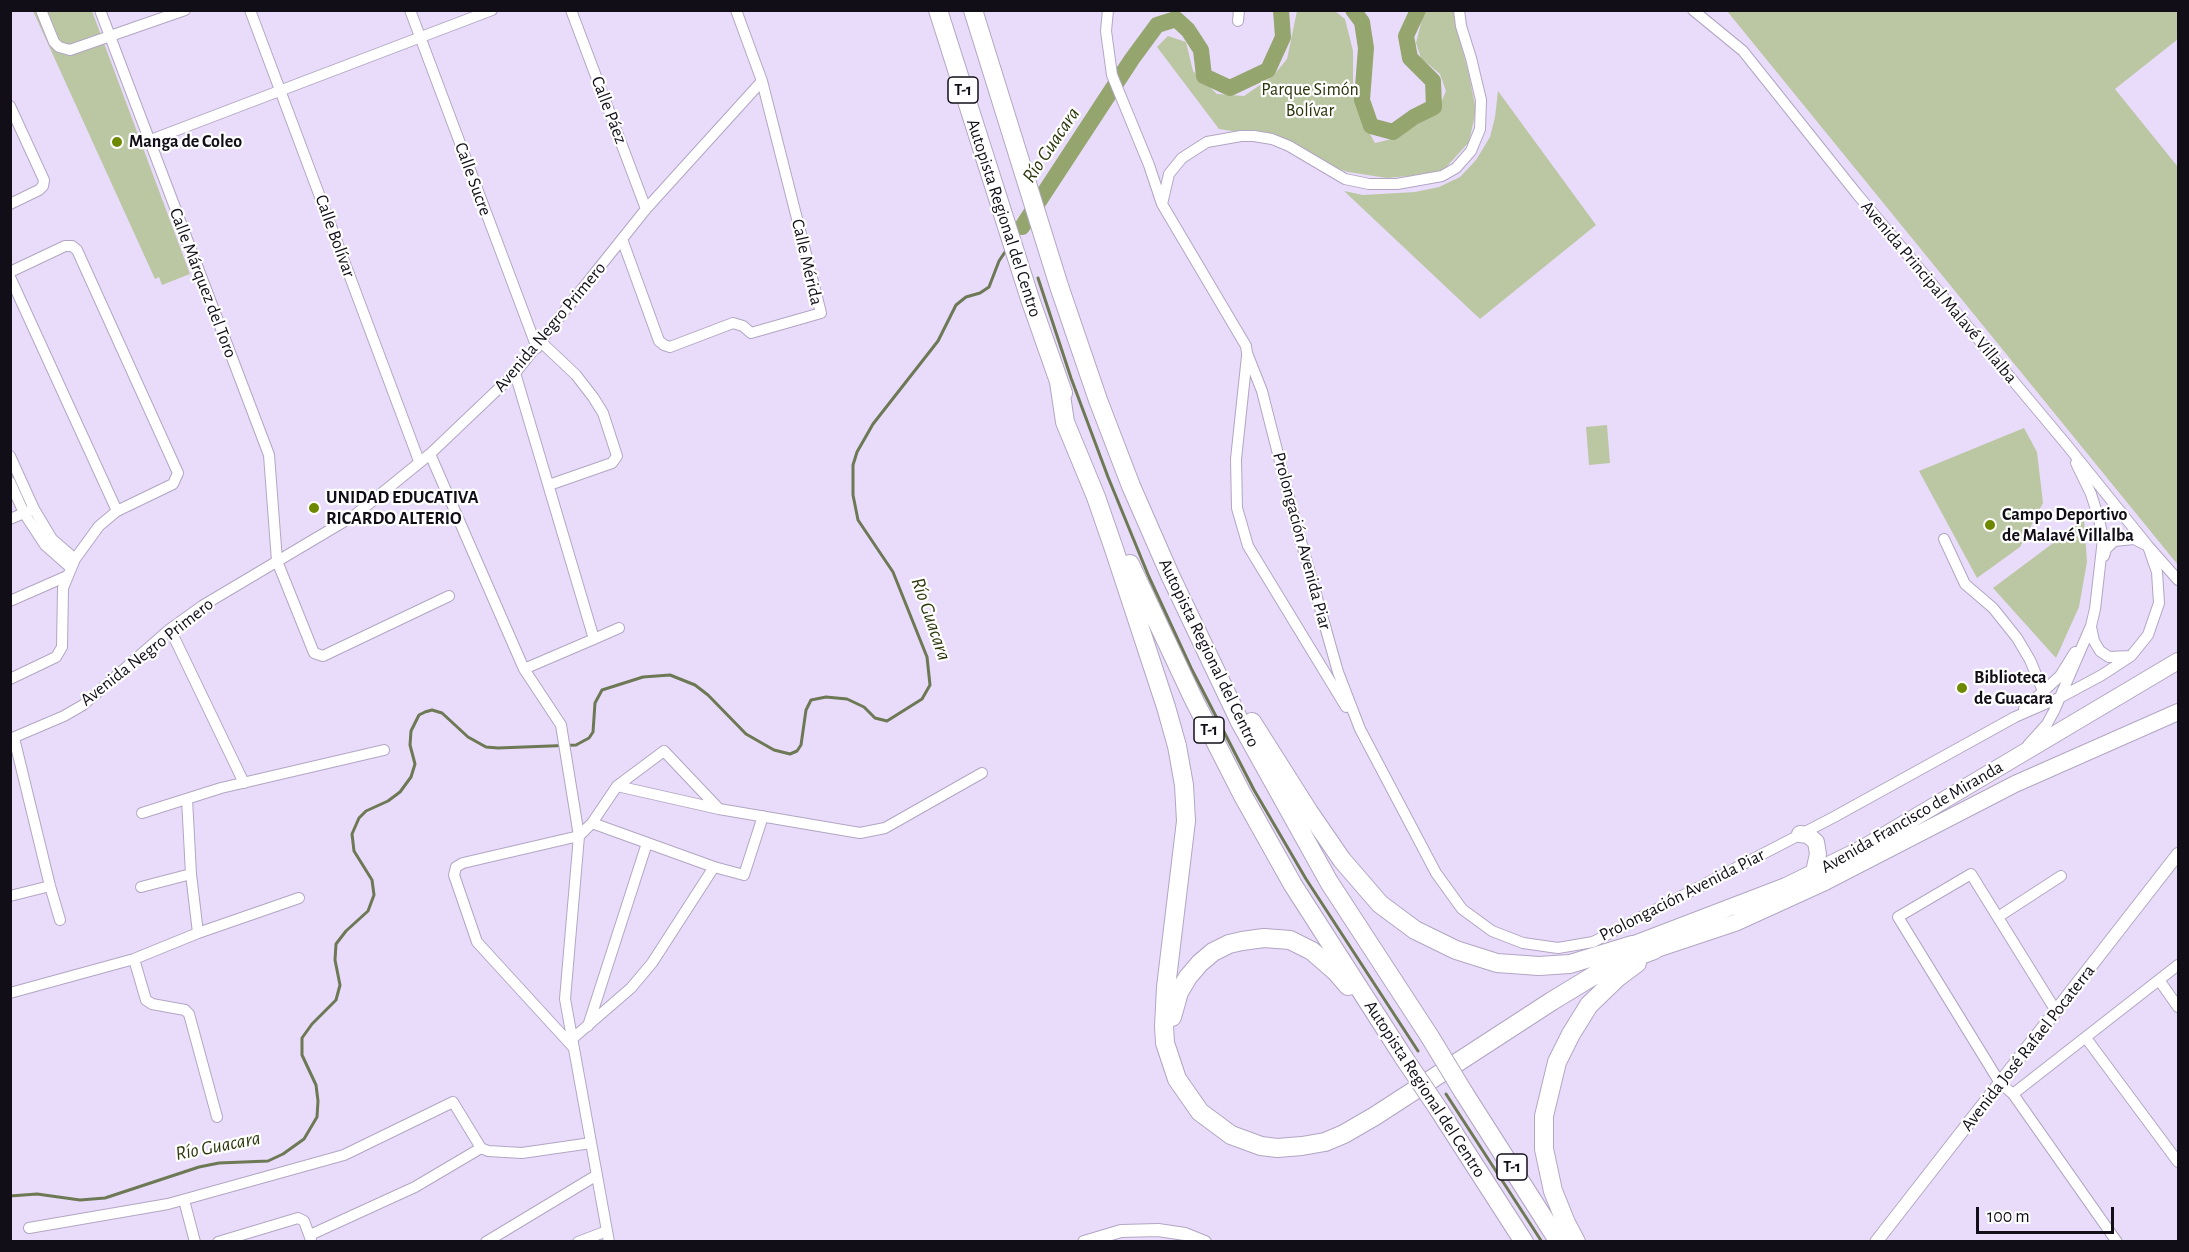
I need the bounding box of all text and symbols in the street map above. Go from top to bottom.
street label: Calle Páez [586,73,632,147]
road number: T-1 [948,77,978,103]
park label: Parque Simón Bolívar [1261,79,1359,122]
water label: Río Guacara [1017,103,1085,187]
street label: Autopista Regional del Centro [962,116,1046,320]
place label: Manga de Coleo [129,131,242,153]
marker: Manga de Coleo [110,135,124,149]
street label: Calle Sucre [450,139,496,219]
street label: Calle Bolívar [310,192,360,280]
street label: Avenida Principal Malavé Villalba [1856,196,2022,388]
street label: Calle Márquez del Toro [164,205,242,361]
street label: Calle Mérida [787,217,827,307]
street label: Avenida Negro Primero [489,258,611,396]
street label: Prolongación Avenida Piar [1268,450,1336,632]
place label: UNIDAD EDUCATIVA RICARDO ALTERIO [326,487,479,530]
marker: UNIDAD EDUCATIVA RICARDO ALTERIO [307,501,321,515]
place label: Campo Deportivo de Malavé Villalba [2002,504,2134,546]
marker: Campo Deportivo de Malavé Villalba [1983,518,1997,532]
street label: Autopista Regional del Centro [1154,555,1264,751]
water label: Río Guacara [906,574,956,664]
street label: Avenida Negro Primero [76,593,218,711]
place label: Biblioteca de Guacara [1974,667,2053,710]
marker: Biblioteca de Guacara [1955,681,1969,695]
road number: T-1 [1194,717,1224,743]
street label: Avenida Francisco de Miranda [1817,756,2007,878]
street label: Prolongación Avenida Piar [1596,844,1768,946]
street label: Avenida José Rafael Pocaterra [1956,961,2100,1135]
street label: Autopista Regional del Centro [1360,996,1490,1182]
water label: Río Guacara [173,1126,263,1166]
road number: T-1 [1497,1154,1527,1180]
scale bar [1979,1195,2117,1233]
text: 100 m [1987,1208,2030,1226]

